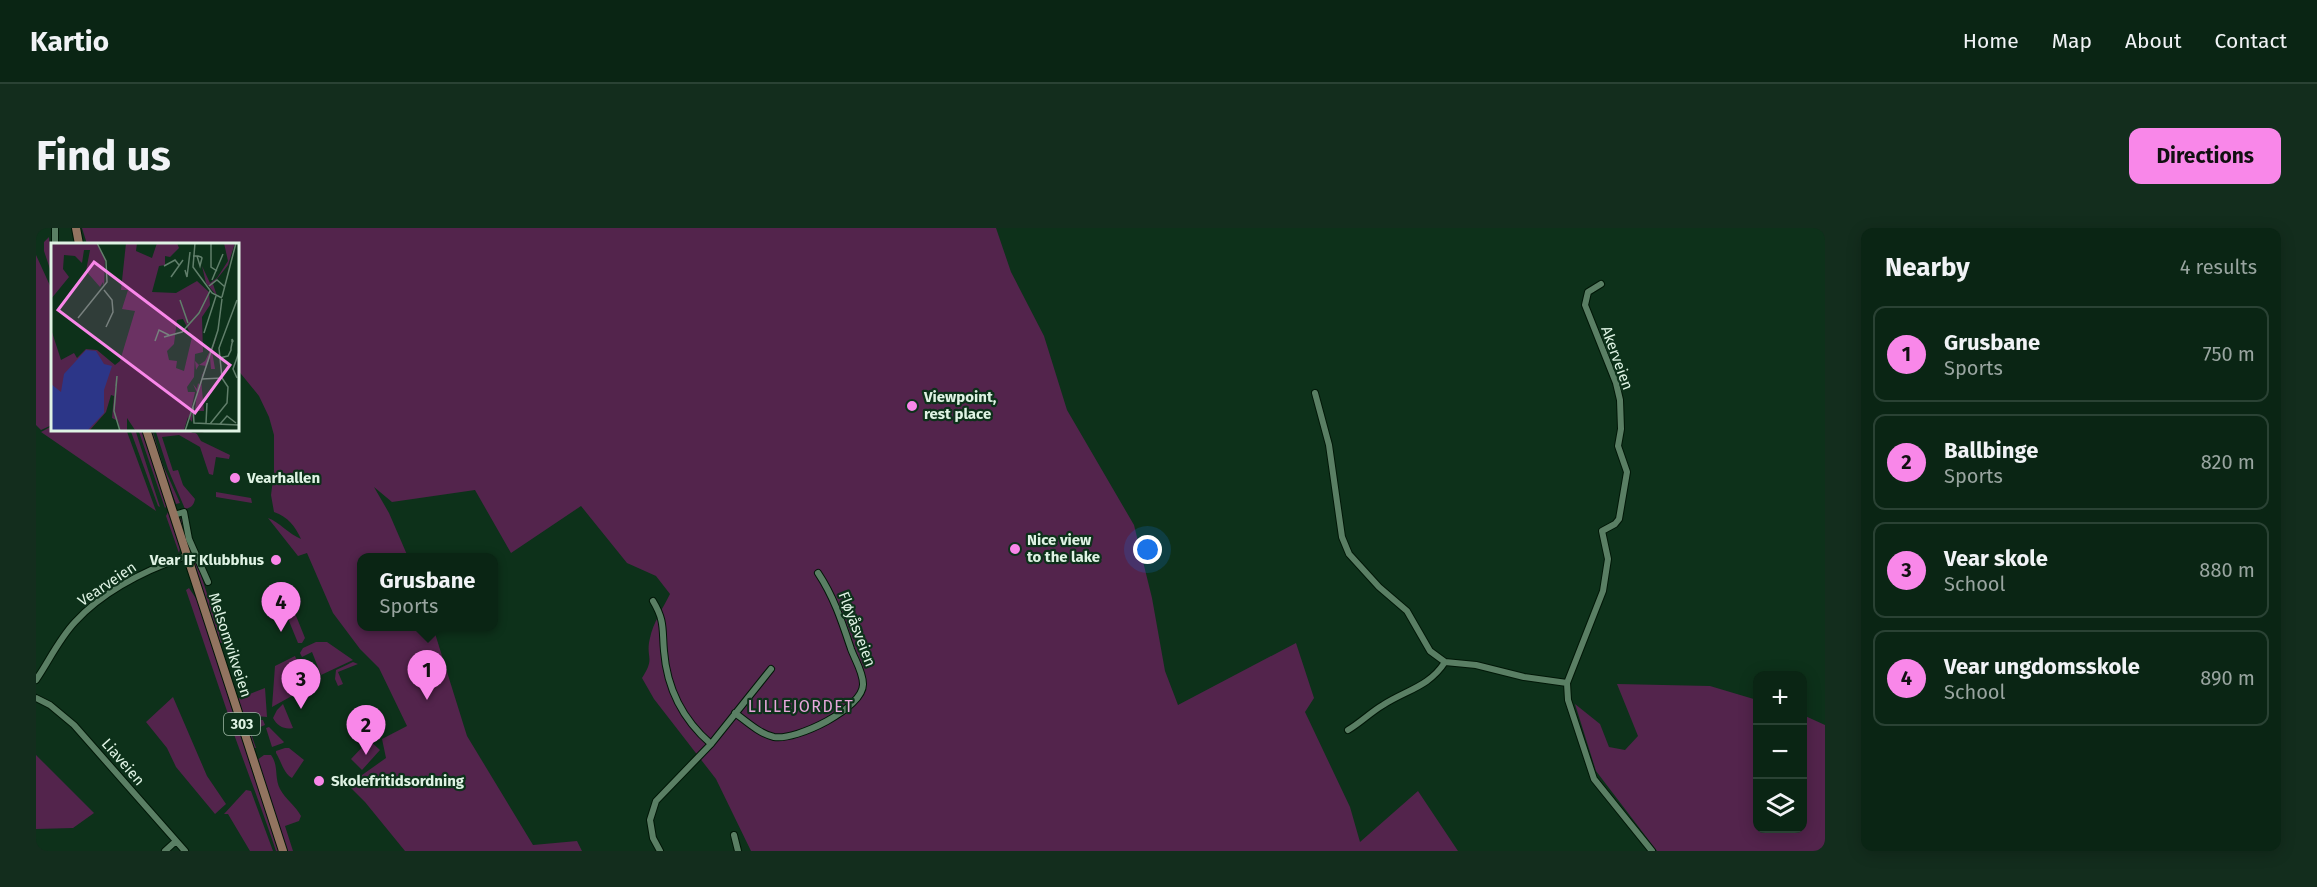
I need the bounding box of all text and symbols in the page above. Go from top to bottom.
text: Kartio [30,25,109,58]
text: Home [1963,28,2019,54]
text: Map [2052,28,2092,54]
text: About [2125,28,2182,54]
text: Contact [2215,28,2287,54]
button: Directions [2129,128,2281,184]
text: Find us [36,131,171,181]
inset map [51,243,238,430]
text: Nearby [1885,252,1970,283]
text: 4 results [2180,255,2257,279]
street label: Akerveien [1597,324,1637,392]
text: Grusbane [1944,329,2040,356]
text: 1 [1902,342,1911,366]
text: 750 m [2203,342,2255,366]
text: Sports [1944,356,2003,380]
place label: Viewpoint, rest place [923,388,997,423]
marker: Viewpoint, rest place [905,399,919,413]
text: Ballbinge [1944,437,2038,464]
text: 2 [1901,450,1912,474]
text: 820 m [2201,450,2255,474]
text: Sports [1944,464,2003,488]
place label: Vearhallen [246,469,320,487]
marker: Vearhallen [228,471,242,485]
place label: Nice view to the lake [1027,531,1100,566]
your location [1133,535,1162,564]
marker: Nice view to the lake [1008,542,1022,556]
text: Vear skole [1944,545,2048,572]
place label: Vear IF Klubbhus [149,551,264,569]
marker: Vear IF Klubbhus [269,553,283,567]
popup [357,553,498,631]
street label: Vearveien [74,558,140,610]
text: 3 [1901,558,1912,582]
text: 880 m [2199,558,2255,582]
text: Grusbane [379,567,476,594]
text: School [1944,572,2005,596]
pin: 4 [262,582,300,632]
street label: Fløyåsveien [834,589,880,669]
street label: Melsomvikveien [205,591,255,699]
text: Sports [379,594,438,618]
pin: 1 [408,650,446,700]
text: Vear ungdomsskole [1944,653,2140,680]
pin: 3 [282,660,320,709]
text: 4 [1901,666,1912,690]
text: 890 m [2200,666,2255,690]
map controls [1753,671,1807,833]
button: + [1753,671,1807,725]
text: School [1944,680,2005,704]
district label: LILLEJORDET [748,697,854,716]
pin: 2 [346,706,386,755]
road number: 303 [224,713,260,735]
button: − [1753,725,1807,779]
street label: Liaveien [98,735,148,789]
place label: Skolefritidsordning [331,772,465,790]
marker: Skolefritidsordning [312,774,326,788]
button: layers [1753,779,1807,833]

